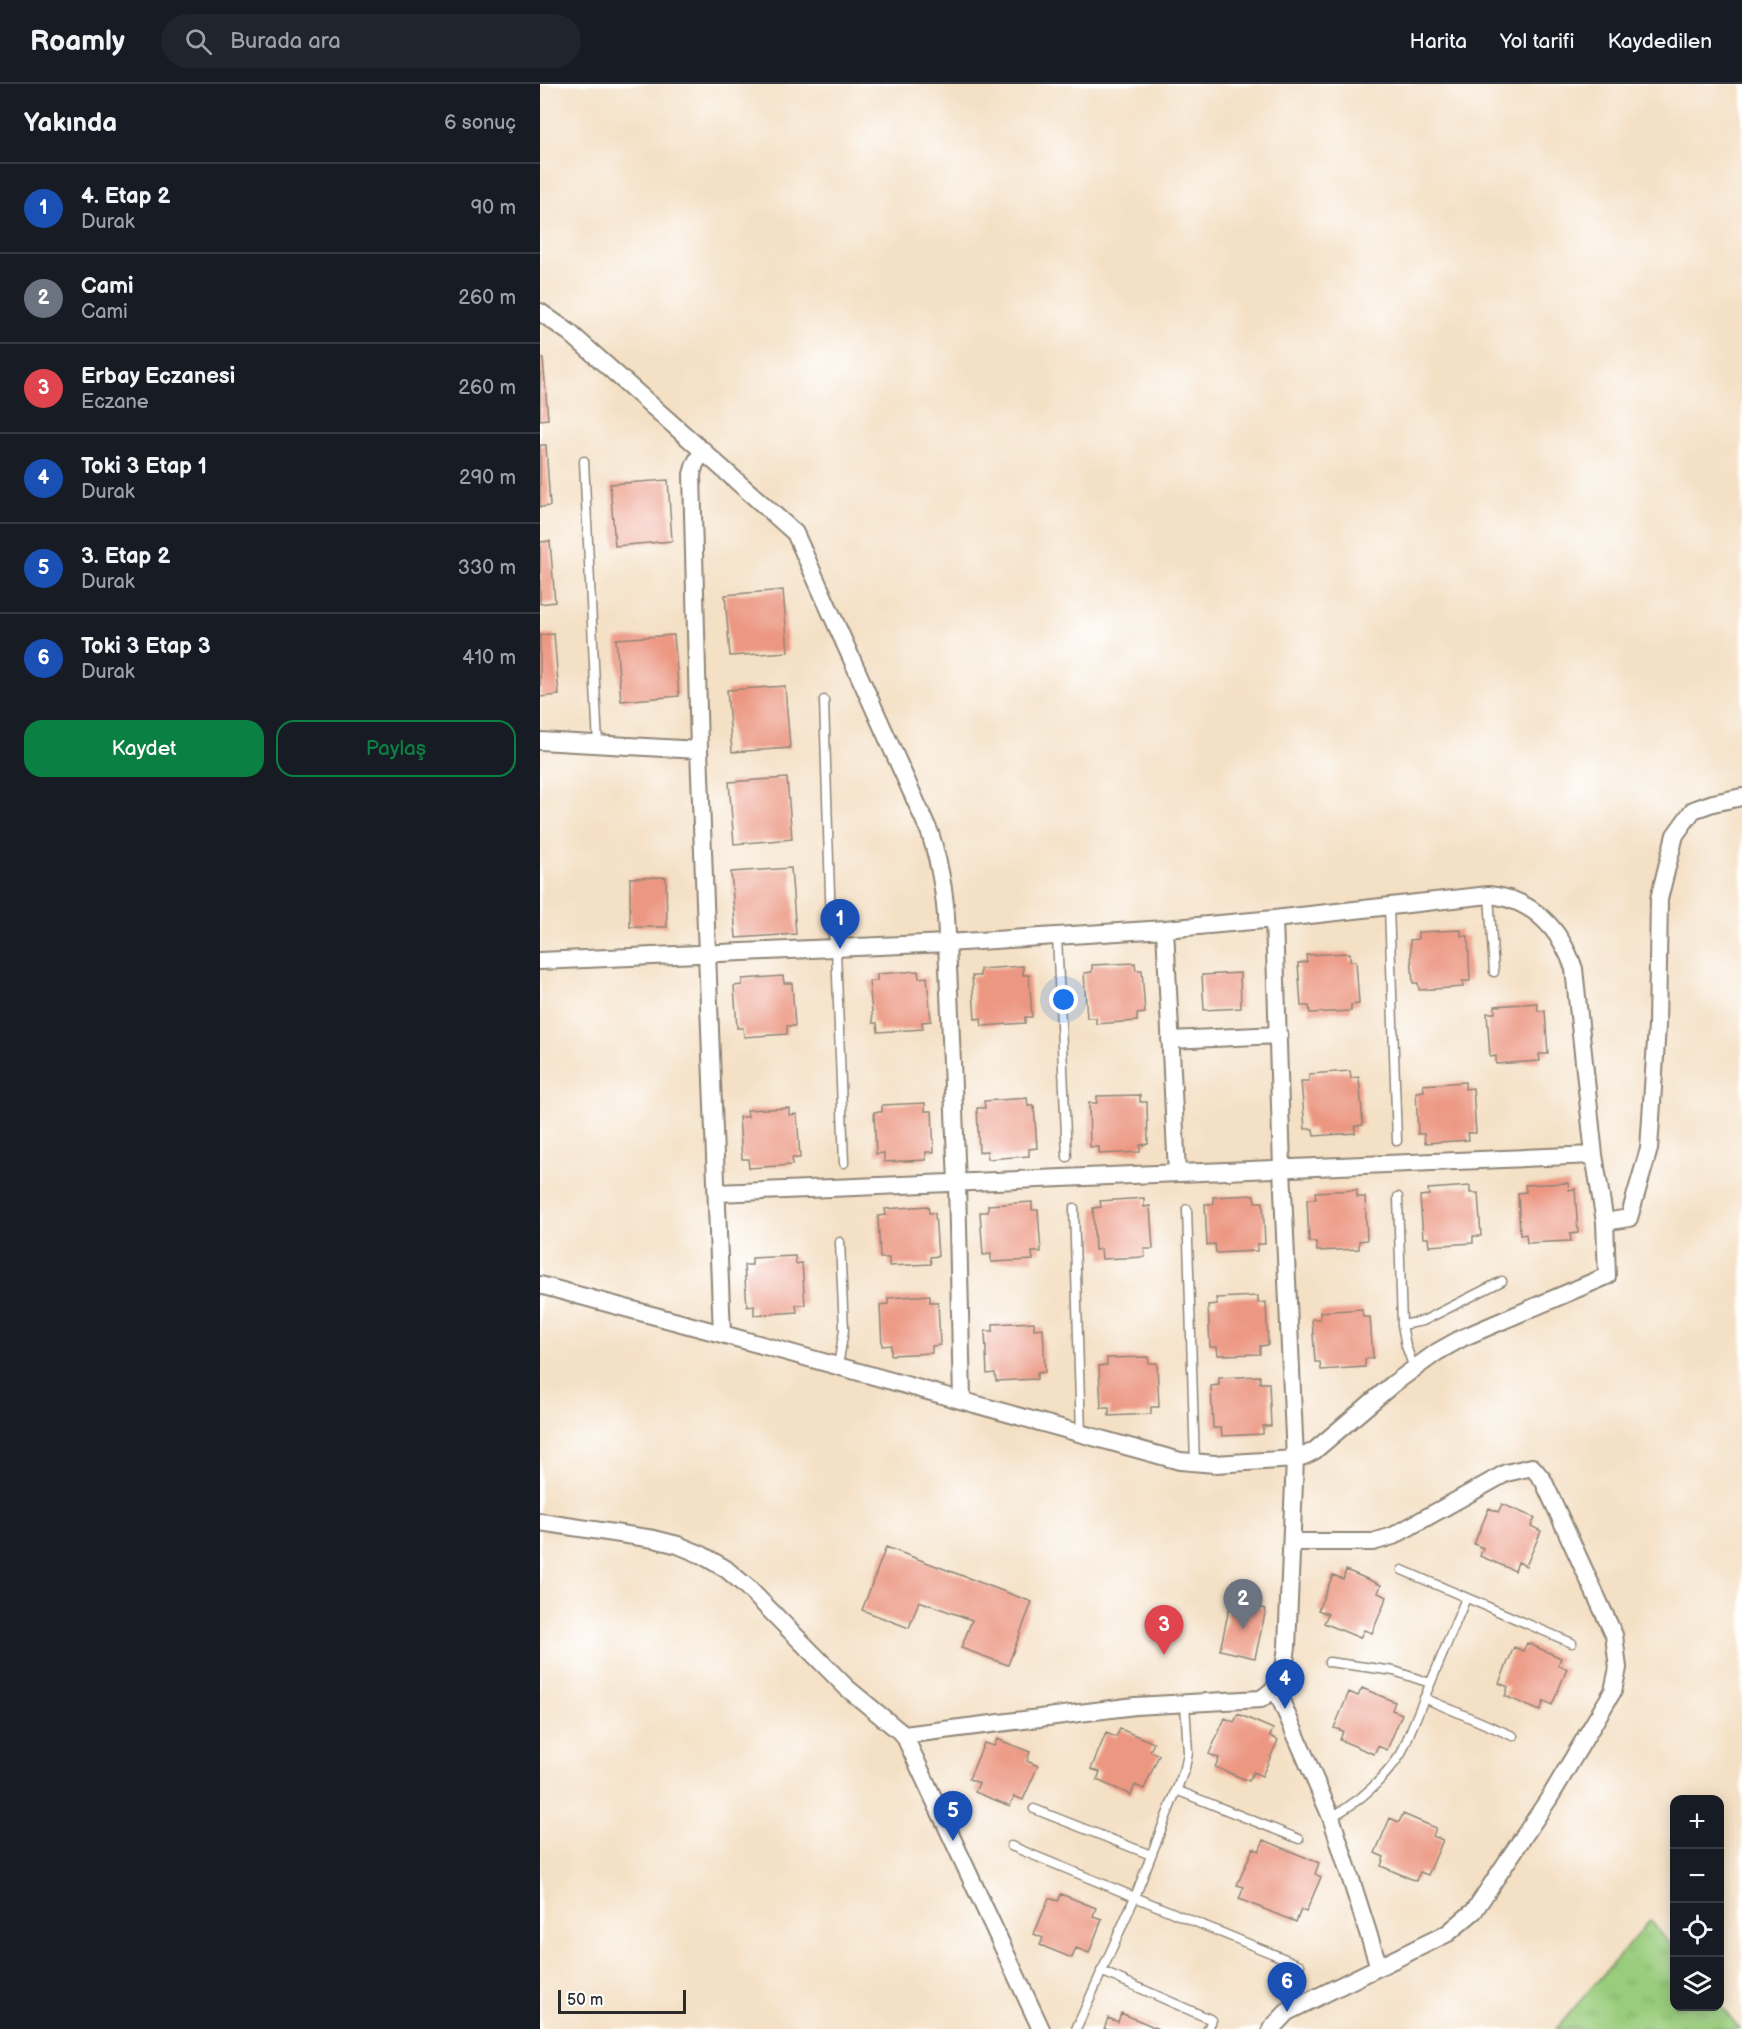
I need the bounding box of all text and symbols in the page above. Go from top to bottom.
search box [161,14,581,68]
text: Roamly [30,25,125,58]
icon: search [182,25,215,58]
text: Burada ara [230,28,341,55]
text: Harita [1410,29,1467,54]
text: Yol tarifi [1500,29,1575,54]
text: Kaydedilen [1608,29,1712,54]
text: Yakında [24,108,117,139]
text: 6 sonuç [444,111,516,135]
text: 4. Etap 2 [81,183,170,210]
text: 1 [39,196,48,220]
text: 90 m [471,196,516,220]
text: Durak [81,210,135,234]
text: Cami [81,273,133,300]
text: 2 [38,286,49,310]
text: 260 m [458,286,516,310]
text: Cami [81,300,128,324]
text: Erbay Eczanesi [81,363,235,390]
text: 3 [38,376,49,400]
text: 260 m [458,376,516,400]
text: Eczane [81,390,149,414]
text: Toki 3 Etap 1 [81,453,207,480]
text: 4 [38,466,49,490]
text: 290 m [459,466,516,490]
text: Durak [81,480,135,504]
text: 3. Etap 2 [81,543,170,570]
text: 5 [38,556,49,580]
text: 330 m [458,556,516,580]
text: Durak [81,570,135,594]
text: Toki 3 Etap 3 [81,633,211,660]
text: 6 [37,646,50,670]
text: 410 m [462,646,516,670]
text: Durak [81,660,135,684]
button: Kaydet [24,720,264,777]
button: Paylaş [276,720,516,777]
pin: 1 [820,900,860,949]
your location [1049,985,1078,1014]
pin: 2 [1224,1580,1262,1629]
pin: 3 [1144,1606,1184,1655]
pin: 4 [1266,1660,1304,1709]
pin: 5 [934,1792,972,1841]
map controls [1670,1795,1724,2011]
button: + [1670,1795,1724,1849]
button: − [1670,1849,1724,1903]
button: locate [1670,1903,1724,1957]
button: layers [1670,1957,1724,2011]
pin: 6 [1268,1962,1306,2012]
scale bar [558,1987,686,2014]
text: 50 m [567,1991,603,2010]

